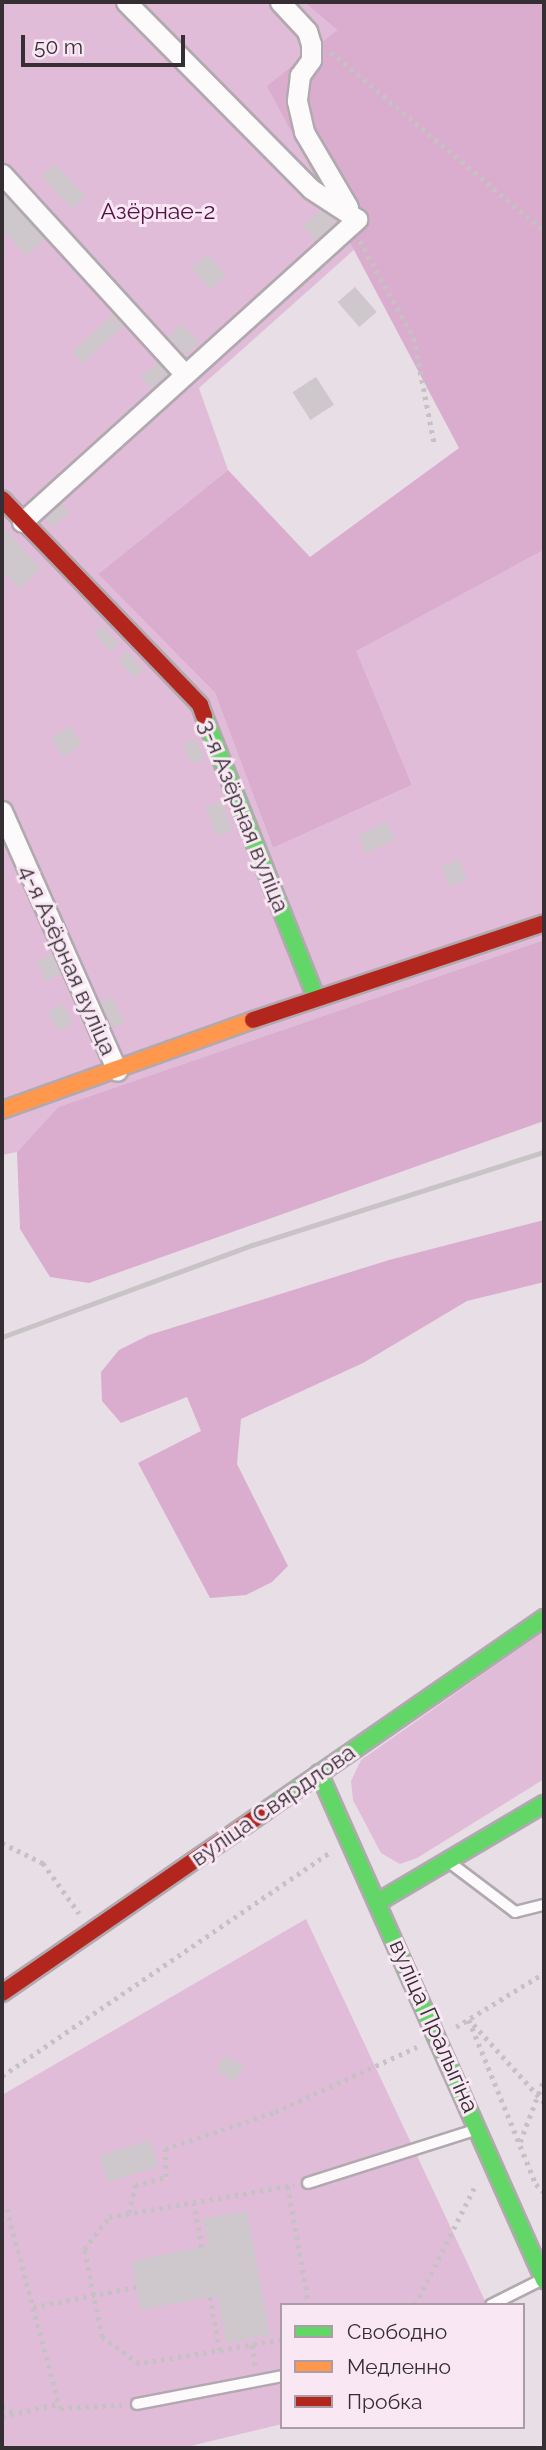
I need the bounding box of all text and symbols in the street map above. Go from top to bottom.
scale bar [24,21,189,65]
text: 50 m [34,34,83,59]
park label: Азёрнае-2 [101,197,215,225]
street label: 3-я Азёрная вуліца [193,715,295,917]
street label: 4-я Азёрная вуліца [13,860,123,1060]
street label: вуліца Свярдлова [186,1738,360,1872]
street label: вуліца Пралыгіна [383,1935,485,2117]
legend [280,2303,525,2429]
text: Свободно [347,2319,447,2344]
text: Медленно [347,2354,451,2379]
text: Пробка [347,2389,423,2414]

